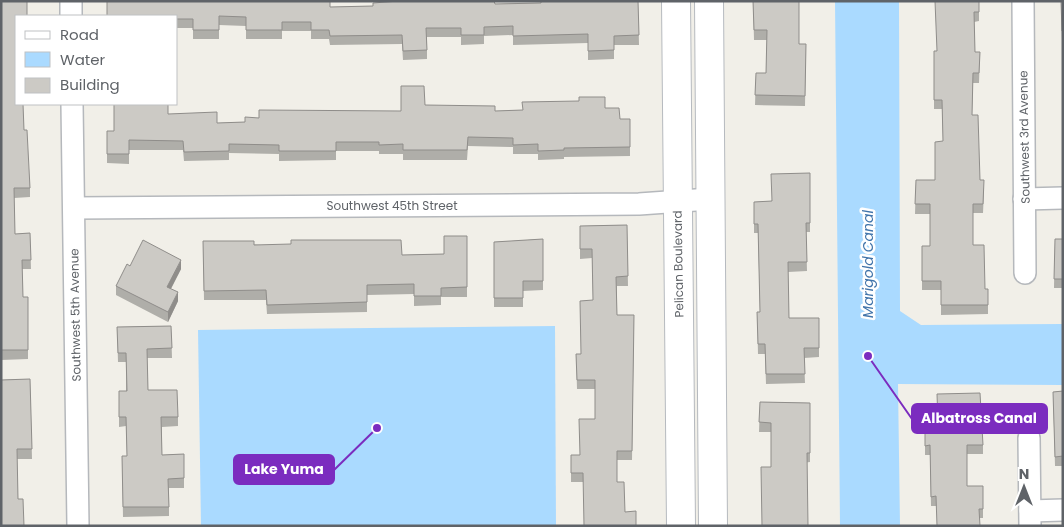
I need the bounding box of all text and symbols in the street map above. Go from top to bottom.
legend [15,15,178,105]
text: Road [60,24,99,45]
text: Water [60,49,106,70]
street label: Southwest 3rd Avenue [1014,70,1034,204]
text: Building [60,74,120,95]
street label: Southwest 45th Street [326,197,458,214]
street label: Pelican Boulevard [669,210,687,318]
water label: Marigold Canal [858,210,878,318]
street label: Southwest 5th Avenue [65,248,85,382]
callout: Albatross Canal [912,404,1047,433]
text: Albatross Canal [921,408,1037,428]
callout: Lake Yuma [234,455,334,484]
text: Lake Yuma [244,459,324,479]
north arrow [999,462,1049,512]
text: N [1019,464,1029,484]

